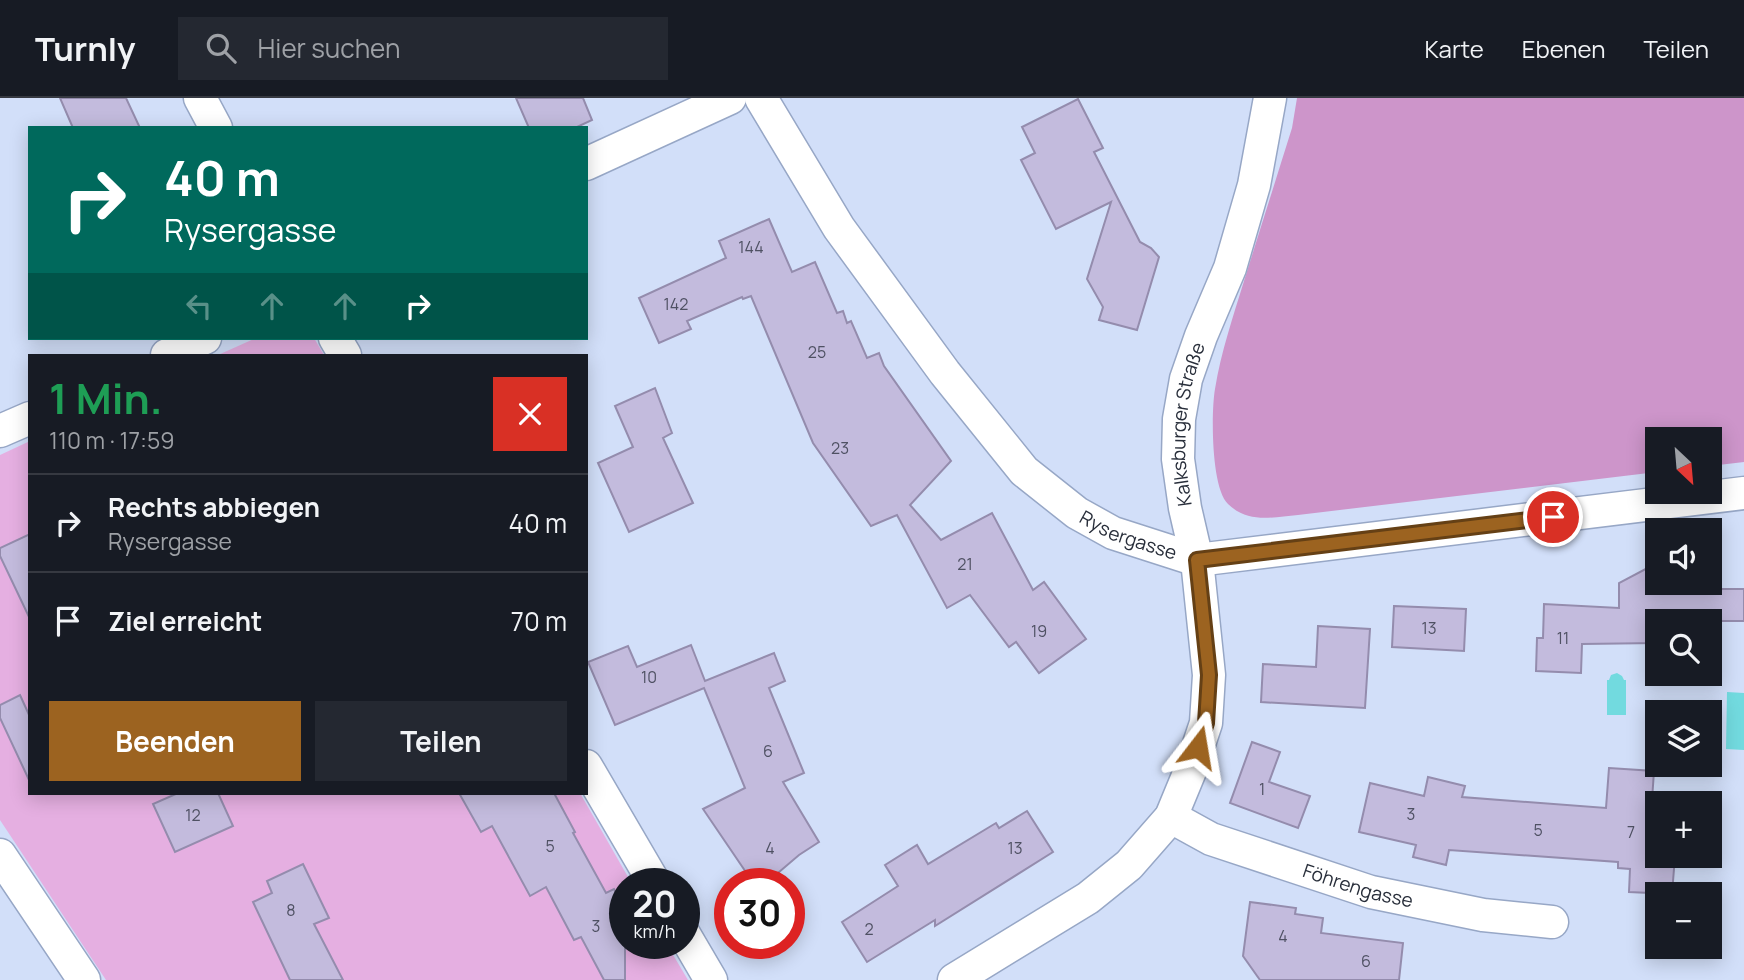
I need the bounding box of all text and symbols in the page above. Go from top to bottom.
search box [178,17,668,80]
text: Turnly [35,26,136,71]
icon: search [202,29,240,67]
text: Hier suchen [258,30,400,66]
text: Karte [1424,32,1484,65]
text: Ebenen [1522,32,1605,65]
text: Teilen [1643,32,1709,65]
text: 40 m [164,144,280,211]
icon: right [49,154,140,245]
text: Rysergasse [164,208,336,252]
house number: 144 [738,236,764,258]
icon: left [180,287,218,325]
icon: ahead [253,287,291,325]
icon: ahead [326,287,364,325]
icon: right [399,287,437,325]
house number: 142 [664,293,688,315]
street label: Kalksburger Straße [1165,339,1211,508]
house number: 25 [808,341,826,363]
text: 1 Min. [49,369,163,427]
button: close [493,377,567,451]
text: 110 m · 17:59 [49,424,174,456]
north arrow [1645,427,1722,504]
map controls [1645,427,1722,959]
house number: 23 [831,437,849,459]
pin [1523,487,1583,547]
text: Rechts abbiegen [108,489,320,525]
icon: arrive [1534,498,1572,536]
icon: right [49,504,87,542]
street label: Rysergasse [1075,504,1180,566]
text: 40 m [509,505,567,541]
button: sound [1645,518,1722,595]
text: Rysergasse [108,525,232,557]
house number: 21 [957,553,973,575]
icon: arrive [49,602,87,640]
text: Ziel erreicht [108,603,262,639]
text: 70 m [511,603,567,639]
button: search [1645,609,1722,686]
house number: 13 [1421,617,1437,639]
house number: 19 [1031,620,1047,642]
house number: 11 [1557,627,1569,649]
house number: 10 [641,666,657,688]
button: layers [1645,700,1722,777]
button: Beenden [49,701,301,781]
button: Teilen [315,701,567,781]
position arrow [1161,710,1235,784]
house number: 6 [763,740,773,762]
house number: 1 [1259,778,1265,800]
button: + [1645,791,1722,868]
house number: 3 [1407,803,1415,825]
house number: 12 [185,804,201,826]
house number: 5 [1533,819,1543,841]
house number: 7 [1627,821,1635,843]
house number: 5 [545,835,555,857]
house number: 4 [765,837,775,859]
house number: 13 [1007,837,1023,859]
street label: Föhrengasse [1300,857,1415,913]
speed limit sign: 30 [714,868,805,959]
text: 20 [633,880,676,928]
button: − [1645,882,1722,959]
house number: 8 [286,899,296,921]
house number: 3 [592,915,600,937]
house number: 2 [864,918,874,940]
text: km/h [634,919,675,943]
house number: 4 [1278,925,1288,947]
house number: 6 [1361,950,1371,972]

